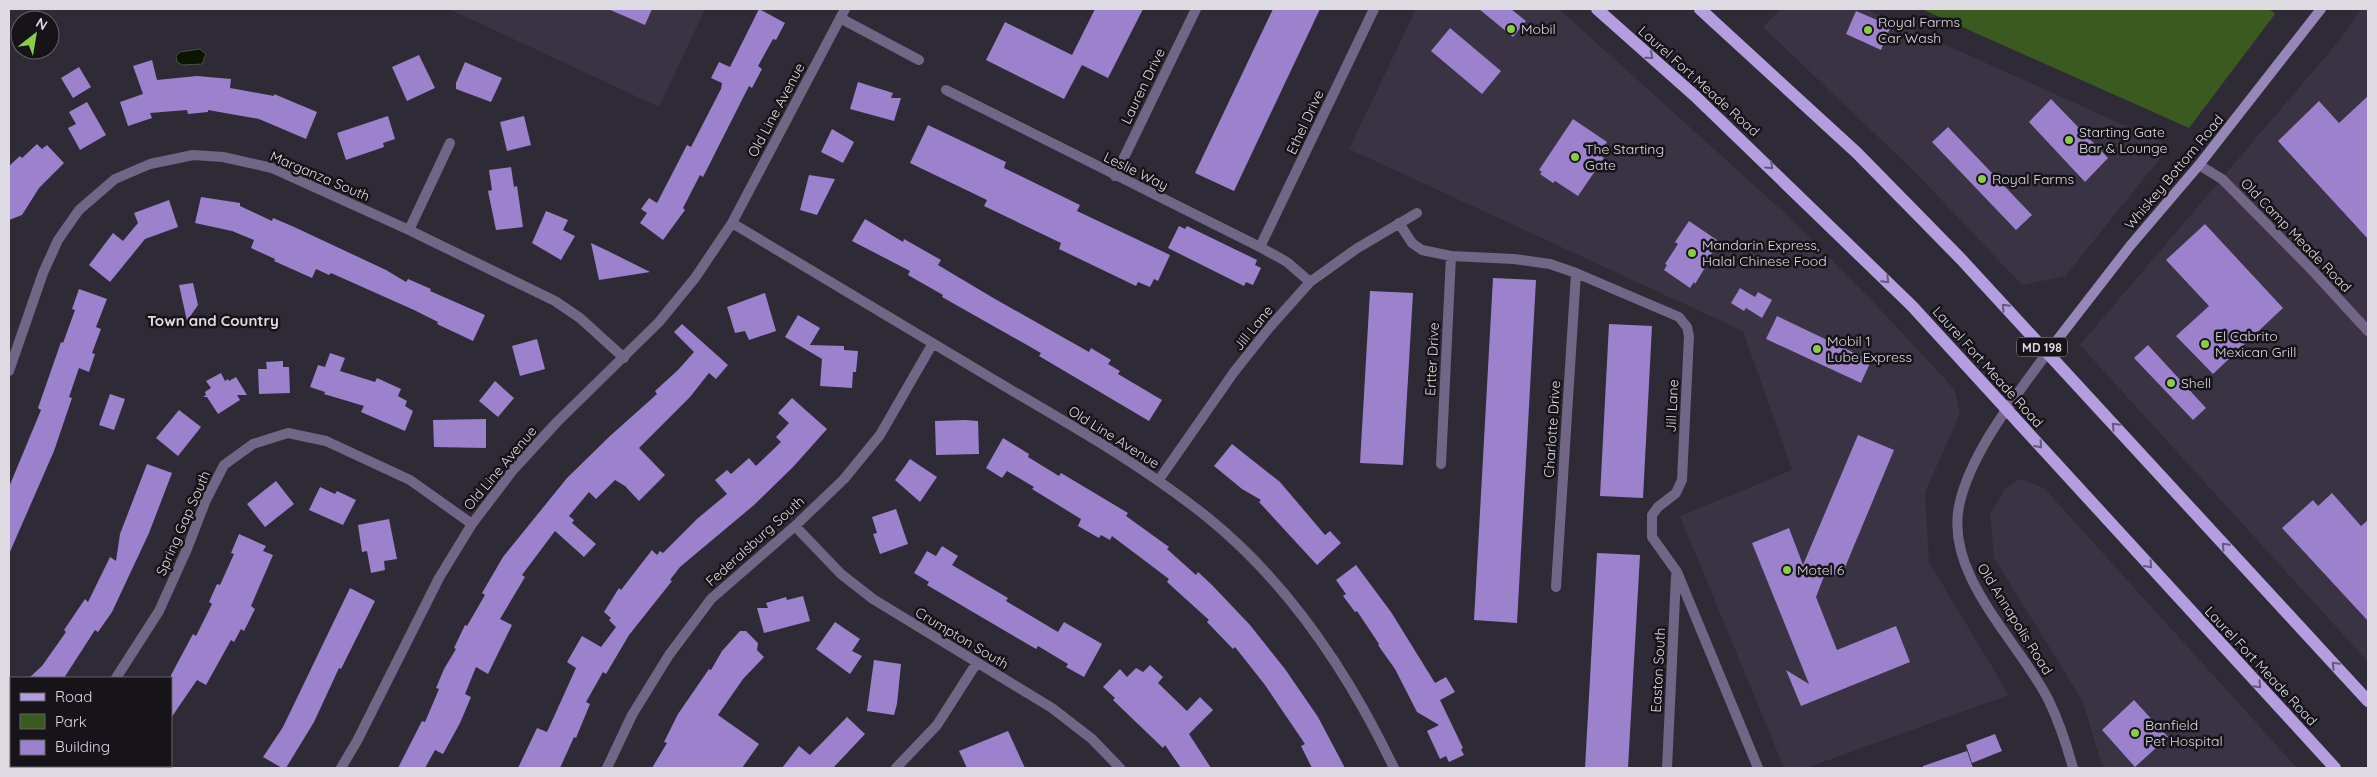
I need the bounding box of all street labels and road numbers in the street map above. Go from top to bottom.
street label: Laurel Fort Meade Road [1635,22,1763,140]
street label: Lauren Drive [1117,45,1169,127]
street label: Old Line Avenue [744,60,808,160]
street label: Ethel Drive [1282,87,1328,157]
street label: Whiskey Bottom Road [2121,111,2227,233]
street label: Marganza South [267,147,373,205]
street label: Leslie Way [1101,148,1171,194]
street label: Old Camp Meade Road [2237,174,2355,296]
street label: Jill Lane [1229,302,1277,354]
street label: Laurel Fort Meade Road [1929,303,2047,431]
street label: Ertter Drive [1421,322,1443,396]
road number: MD 198 [2017,338,2067,357]
street label: Jill Lane [1662,379,1682,433]
street label: Charlotte Drive [1540,380,1564,478]
street label: Old Line Avenue [1065,402,1163,472]
street label: Old Line Avenue [460,422,540,514]
street label: Spring Gap South [152,468,214,578]
street label: Federalsburg South [702,492,808,590]
street label: Old Annapolis Road [1973,560,2057,678]
street label: Laurel Fort Meade Road [2201,602,2321,730]
street label: Crumpton South [912,603,1012,673]
street label: Easton South [1647,627,1669,713]

